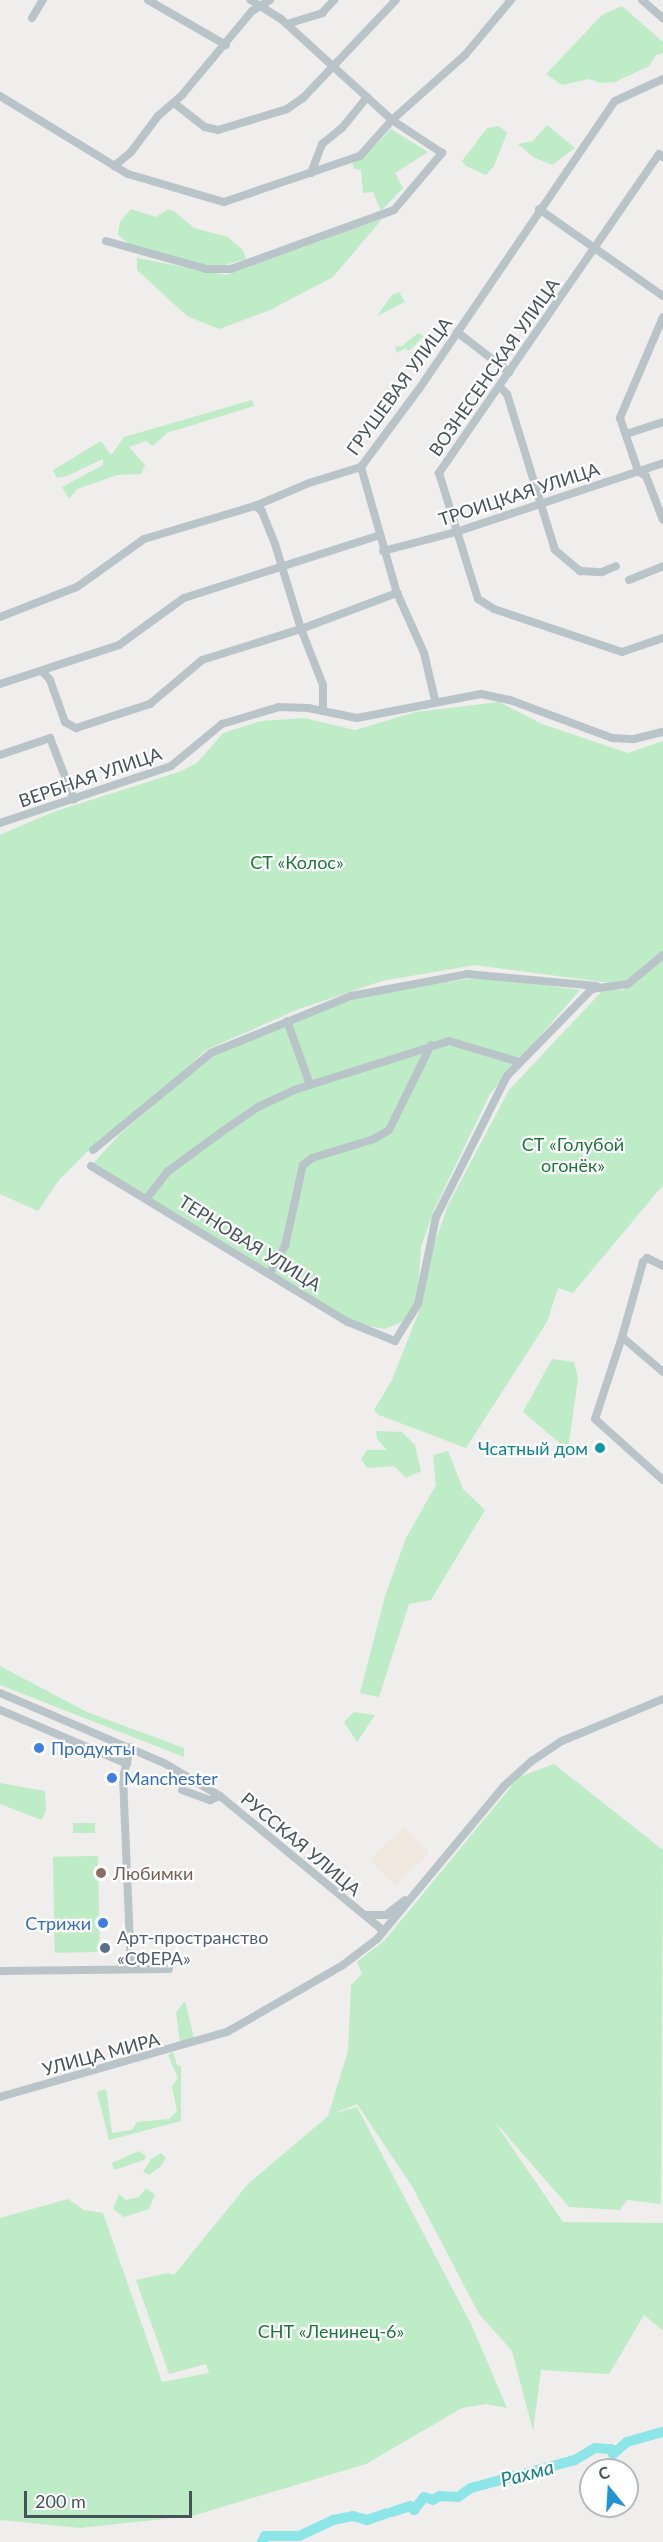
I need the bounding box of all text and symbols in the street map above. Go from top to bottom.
street label: ВОЗНЕСЕНСКАЯ УЛИЦА [424,274,564,460]
street label: ГРУШЕВАЯ УЛИЦА [342,313,456,459]
street label: ТРОИЦКАЯ УЛИЦА [436,458,602,530]
street label: ВЕРБНАЯ УЛИЦА [16,742,164,812]
park label: СТ «Колос» [250,851,344,873]
park label: СТ «Голубой огонёк» [522,1134,624,1176]
street label: ТЕРНОВАЯ УЛИЦА [175,1191,325,1295]
place label: Чсатный дом [478,1437,588,1459]
marker: Чсатный дом [593,1441,607,1455]
place label: Продукты [51,1737,135,1759]
marker: Продукты [32,1741,46,1755]
place label: Manchester [124,1767,218,1789]
marker: Manchester [105,1771,119,1785]
street label: РУССКАЯ УЛИЦА [237,1788,365,1900]
place label: Любимки [113,1862,193,1884]
marker: Любимки [94,1866,108,1880]
place label: Стрижи [25,1912,91,1934]
marker: Стрижи [96,1916,110,1930]
place label: Арт-пространство «СФЕРА» [117,1927,268,1970]
marker: Арт-пространство «СФЕРА» [98,1941,112,1955]
street label: УЛИЦА МИРА [40,2028,162,2080]
park label: СНТ «Ленинец-6» [258,2320,404,2342]
water label: Рахма [498,2454,556,2492]
north arrow [579,2458,639,2518]
text: С [596,2462,612,2483]
scale bar [27,2479,195,2517]
text: 200 m [35,2490,86,2512]

